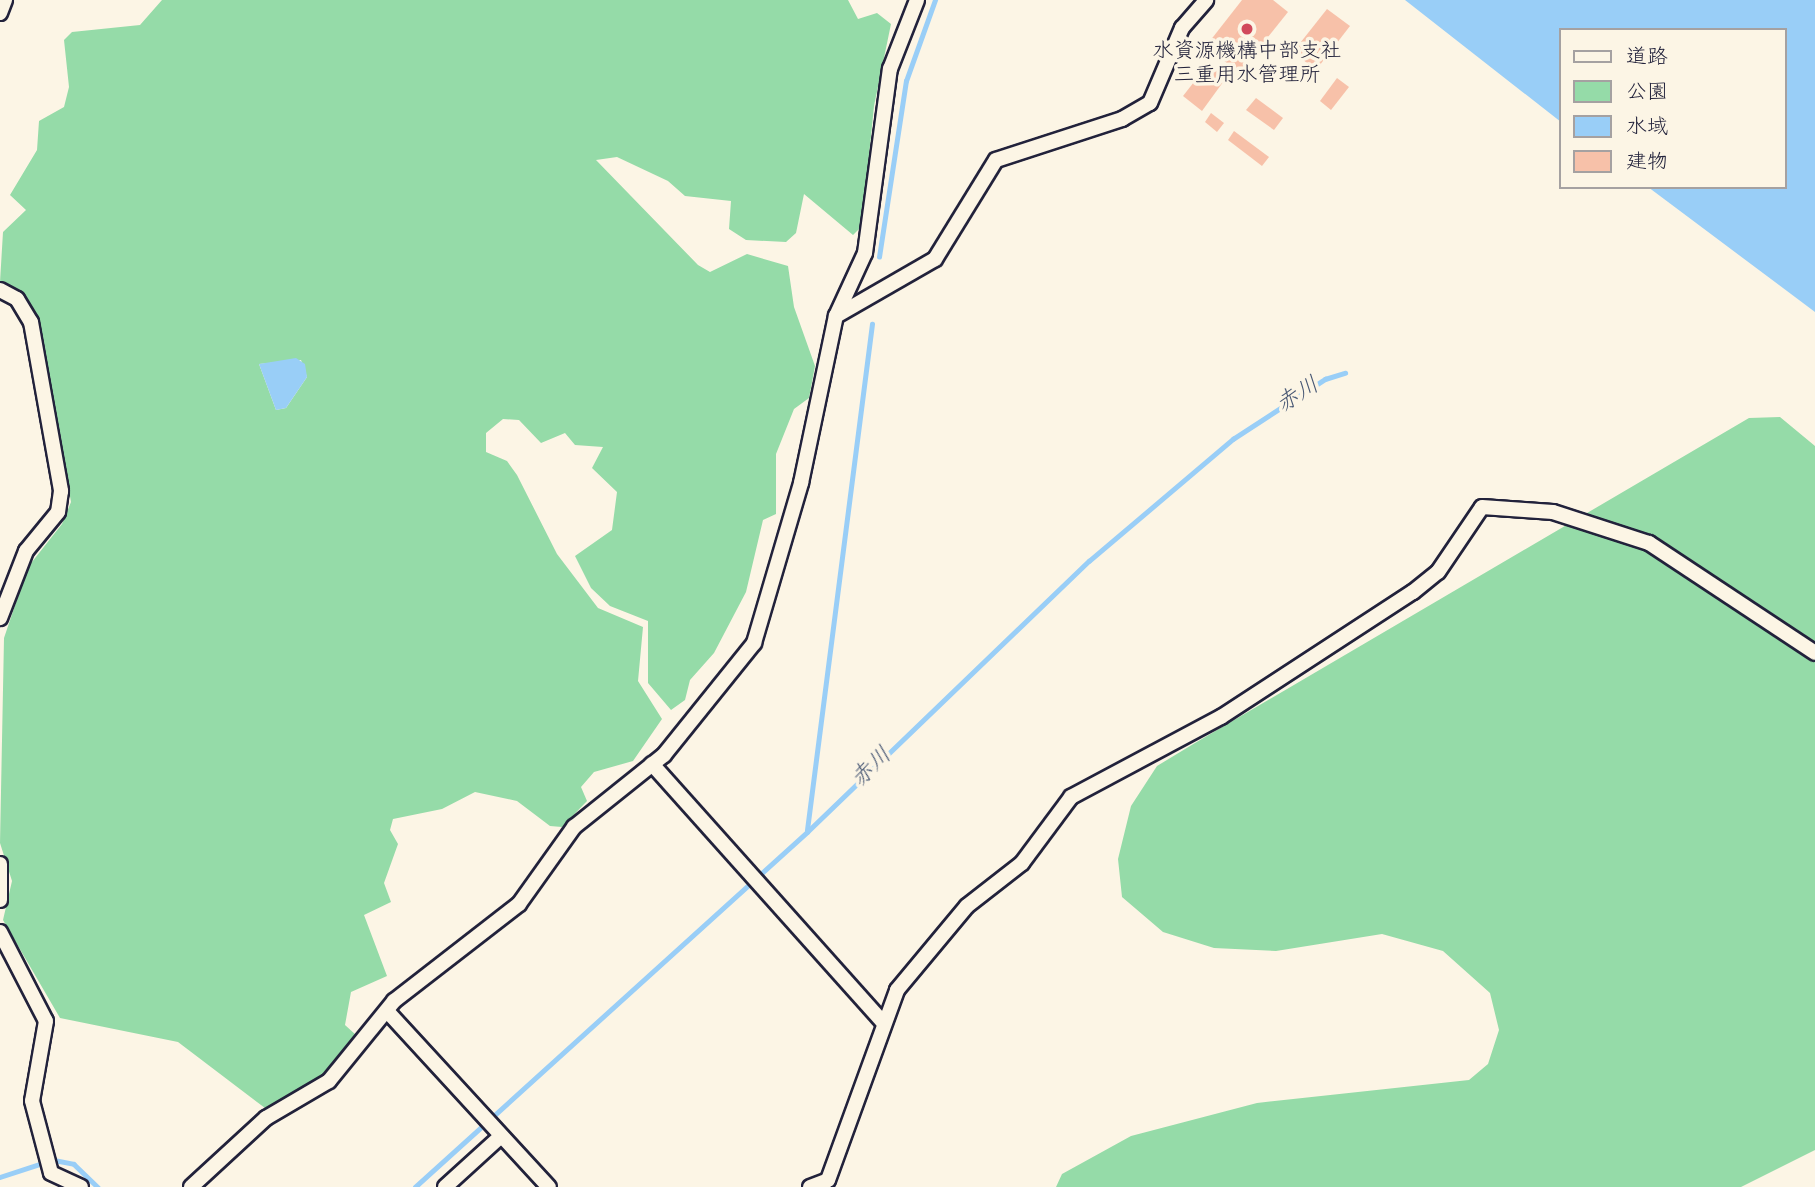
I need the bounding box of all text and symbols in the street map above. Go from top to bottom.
marker: 水資源機構中部支社 三重用水管理所 [1239,21,1255,37]
legend [1560,28,1787,189]
place label: 水資源機構中部支社 三重用水管理所 [1153,40,1341,90]
text: 道路 [1626,44,1668,74]
text: 公園 [1626,79,1668,109]
text: 水域 [1626,114,1668,144]
text: 建物 [1626,149,1668,179]
water label: 赤川 [1272,373,1326,421]
water label: 赤川 [847,743,899,795]

